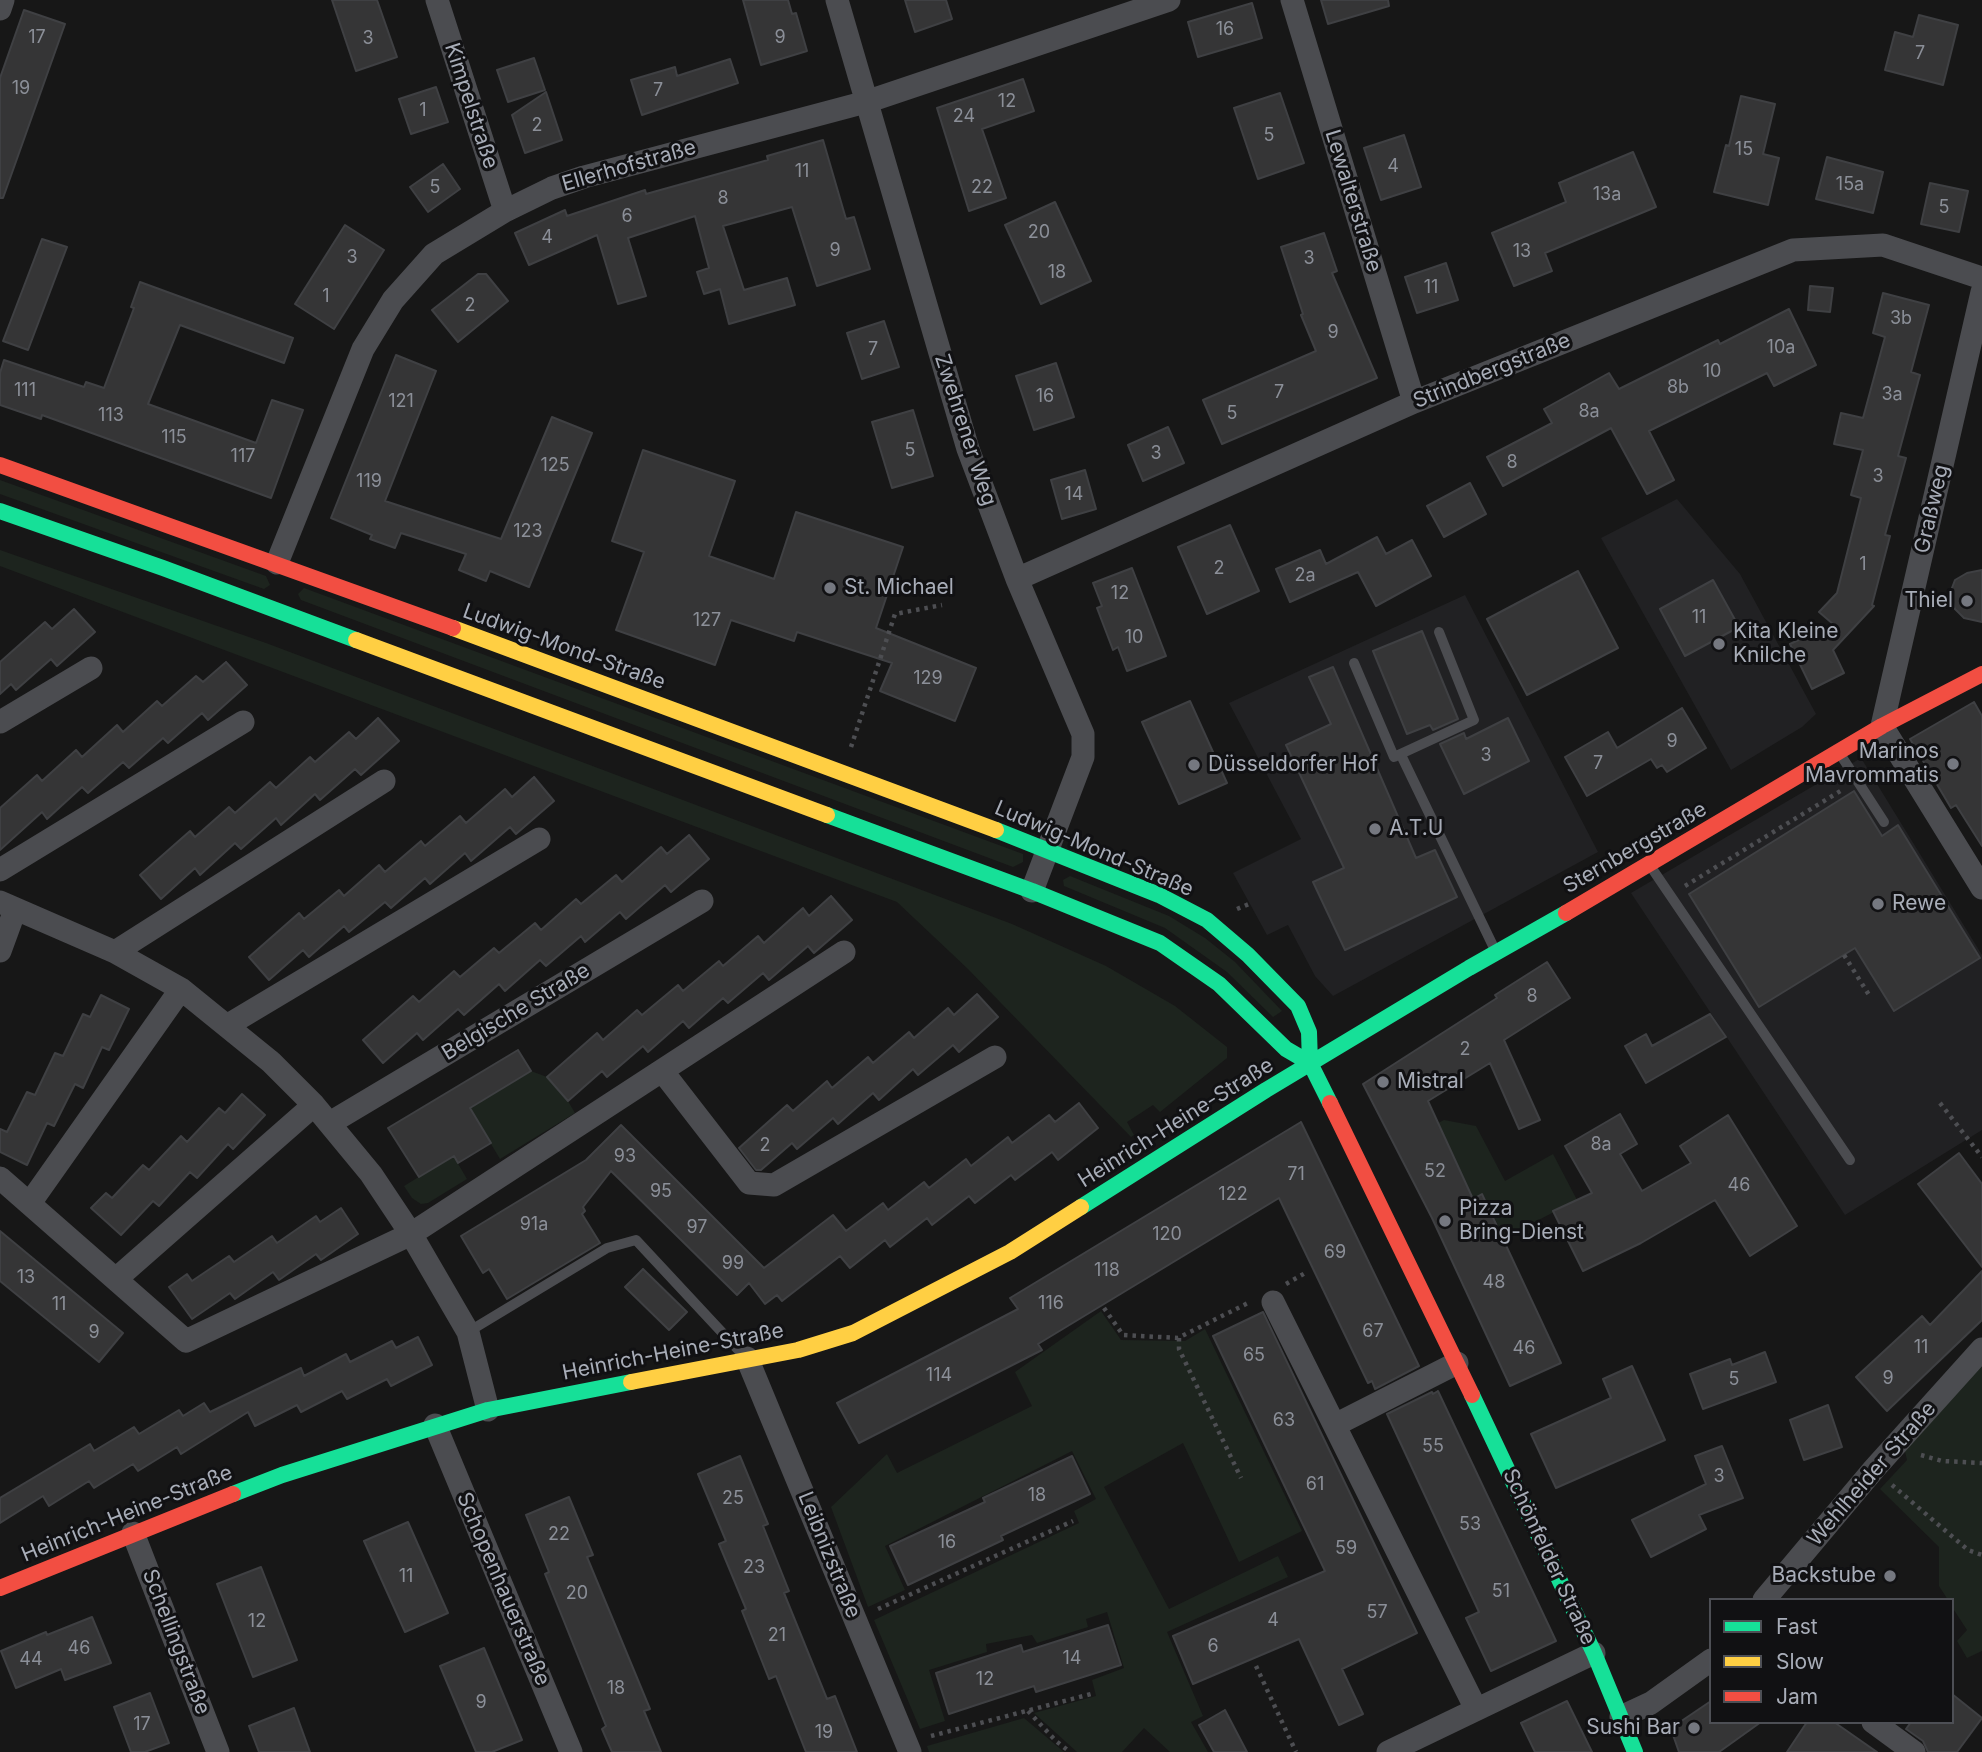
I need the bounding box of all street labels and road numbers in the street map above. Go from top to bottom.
street label: Kimpelstraße [439,40,503,172]
street label: Lewalterstraße [1319,127,1387,275]
street label: Ellerhofstraße [559,135,699,197]
street label: Strindbergstraße [1410,328,1574,414]
street label: Zwehrener Weg [929,351,1001,509]
street label: Graßweg [1910,462,1954,556]
street label: Ludwig-Mond-Straße [459,599,669,695]
street label: Ludwig-Mond-Straße [991,796,1197,902]
street label: Sternbergstraße [1559,797,1711,899]
street label: Belgische Straße [438,958,594,1066]
street label: Heinrich-Heine-Straße [1074,1053,1278,1193]
street label: Heinrich-Heine-Straße [560,1318,786,1386]
street label: Wehlheider Straße [1802,1397,1942,1551]
street label: Heinrich-Heine-Straße [18,1460,236,1568]
street label: Schönfelder Straße [1497,1465,1601,1649]
street label: Leibnizstraße [792,1488,866,1622]
street label: Schopenhauerstraße [451,1489,555,1689]
street label: Schellingstraße [137,1566,215,1718]

